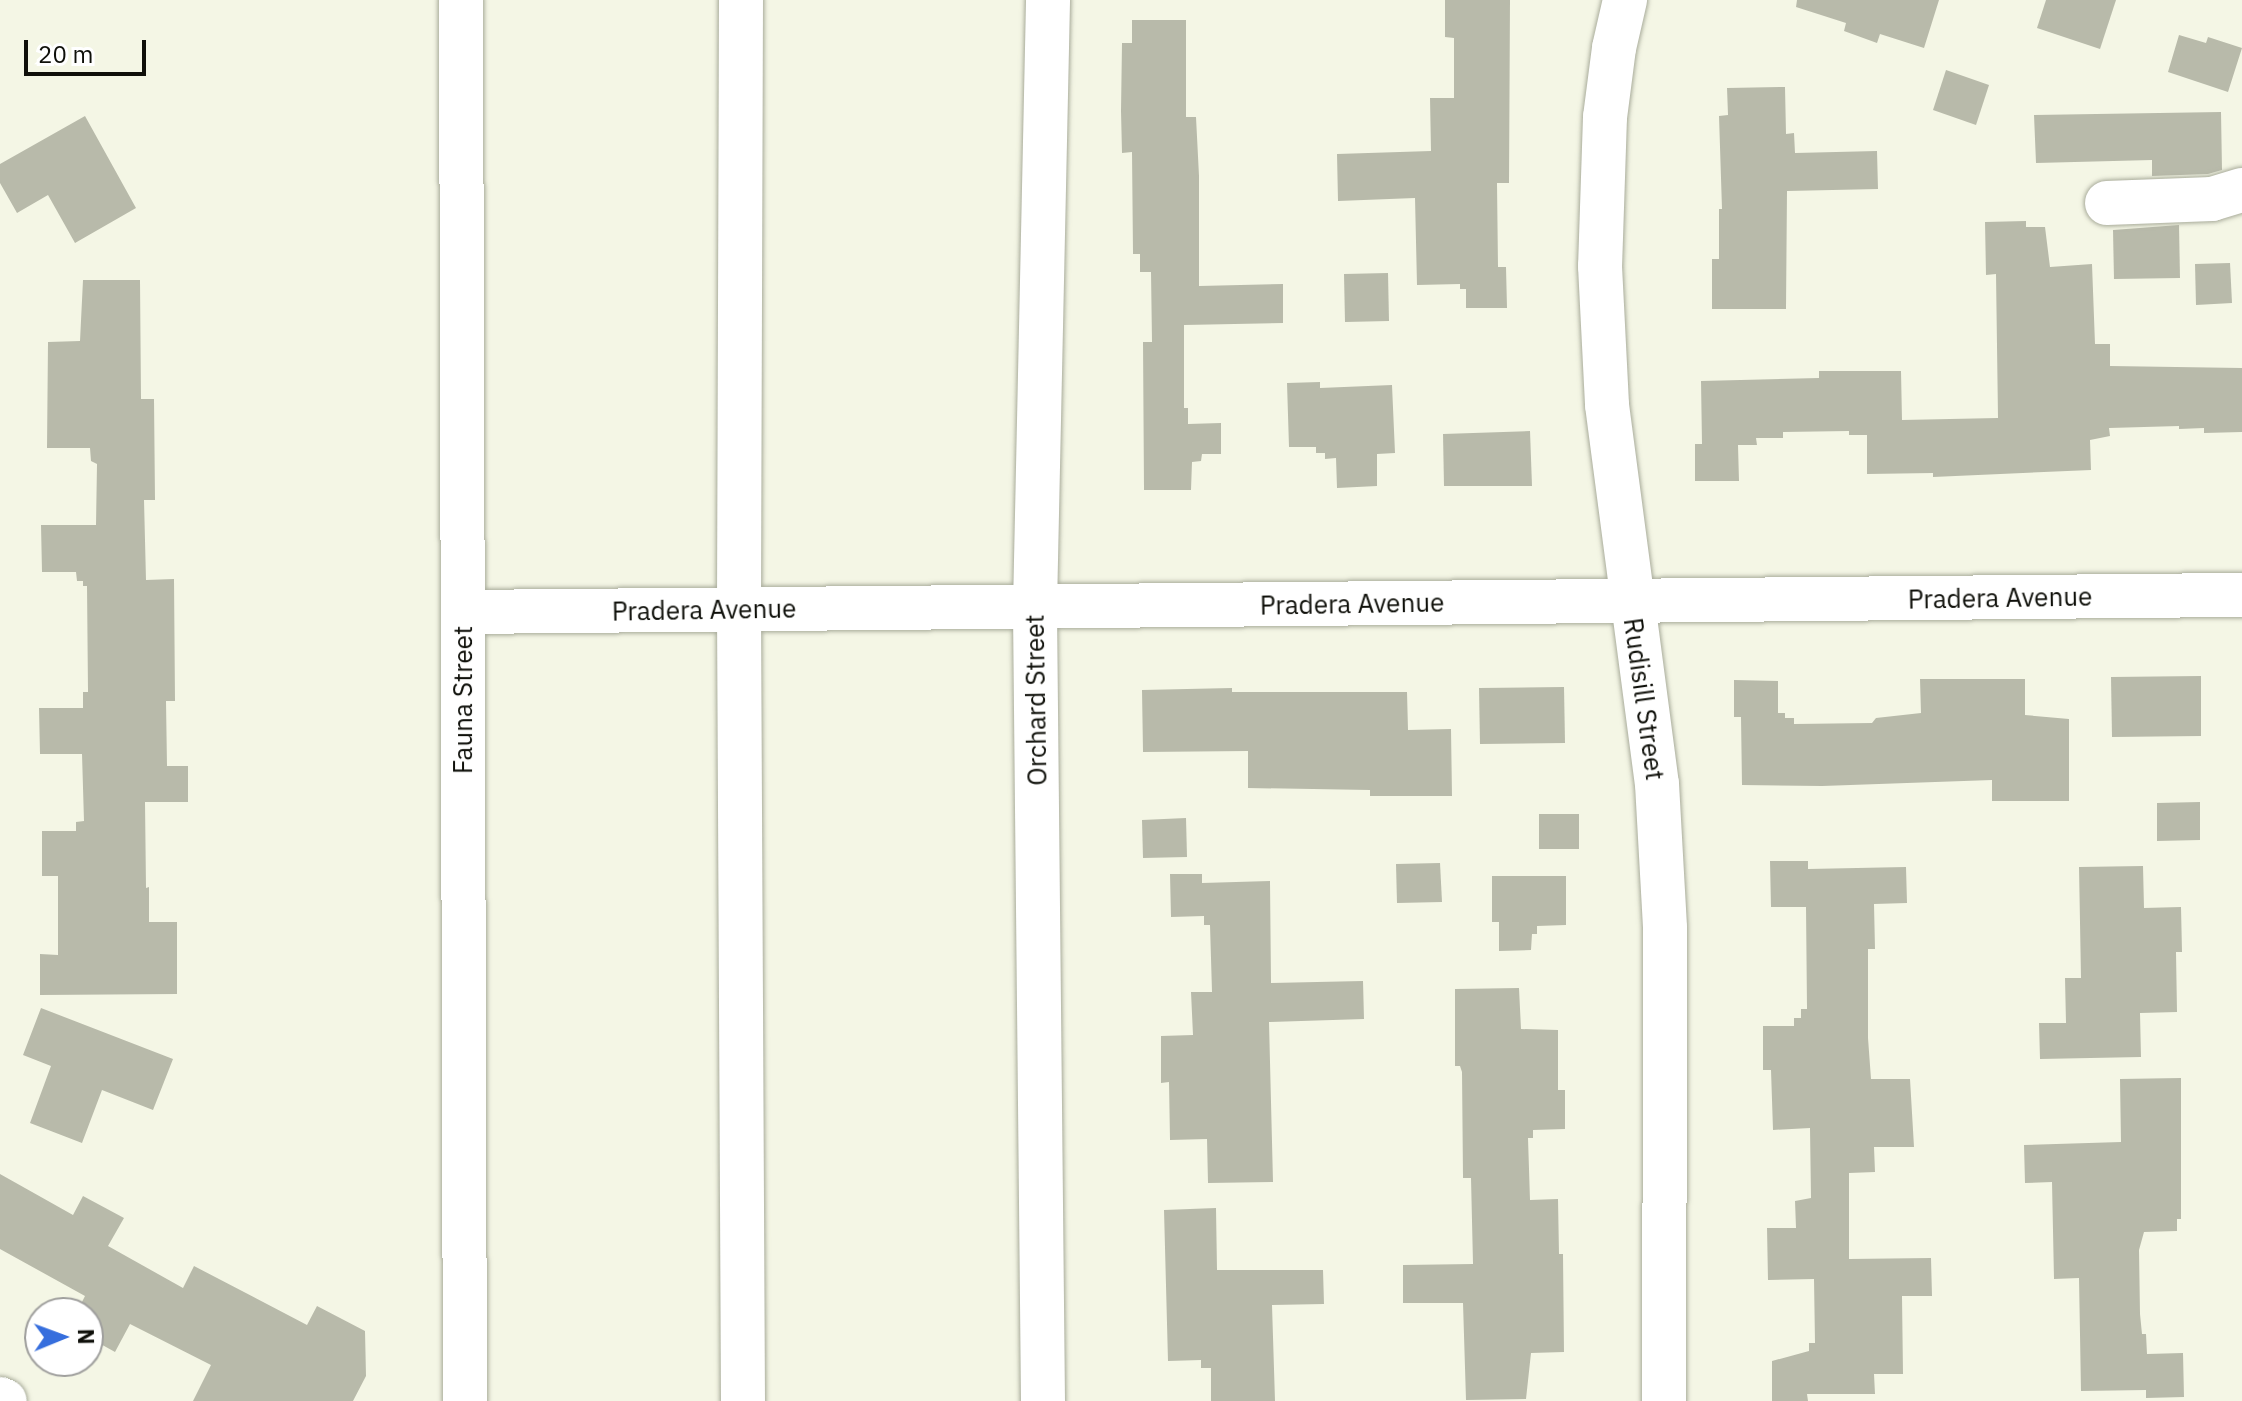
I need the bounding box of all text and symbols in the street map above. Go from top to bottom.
scale bar [28,24,150,74]
text: 20 m [38,38,93,70]
street label: Pradera Avenue [1908,581,2092,615]
street label: Pradera Avenue [1260,587,1444,621]
street label: Pradera Avenue [612,593,796,627]
street label: Orchard Street [1019,614,1053,786]
street label: Rudisill Street [1617,616,1671,782]
street label: Fauna Street [447,626,479,774]
north arrow [24,1297,104,1377]
text: N [72,1328,101,1345]

